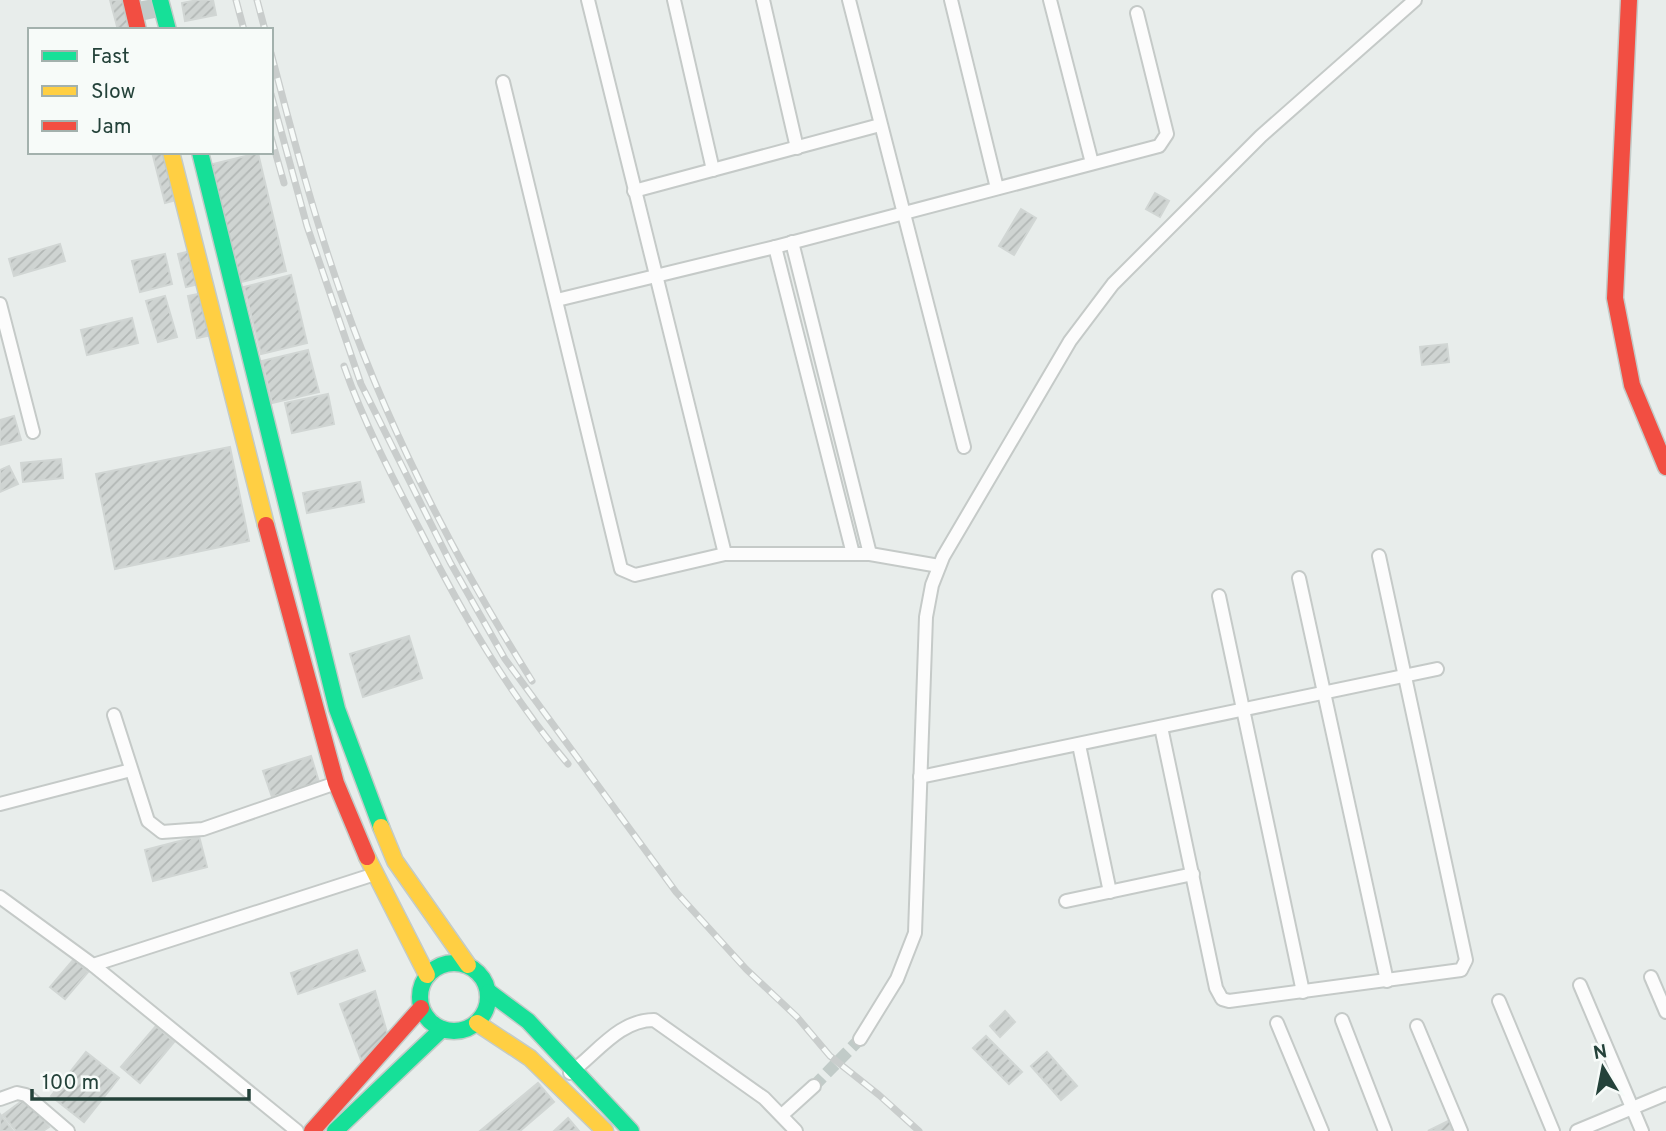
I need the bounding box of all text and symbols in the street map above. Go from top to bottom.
legend [28,28,273,154]
text: Fast [91,44,130,71]
text: Slow [91,79,136,106]
text: Jam [91,114,132,141]
north arrow [1568,1033,1638,1103]
text: N [1592,1040,1609,1066]
scale bar [32,1058,248,1102]
text: 100 m [42,1070,99,1097]

